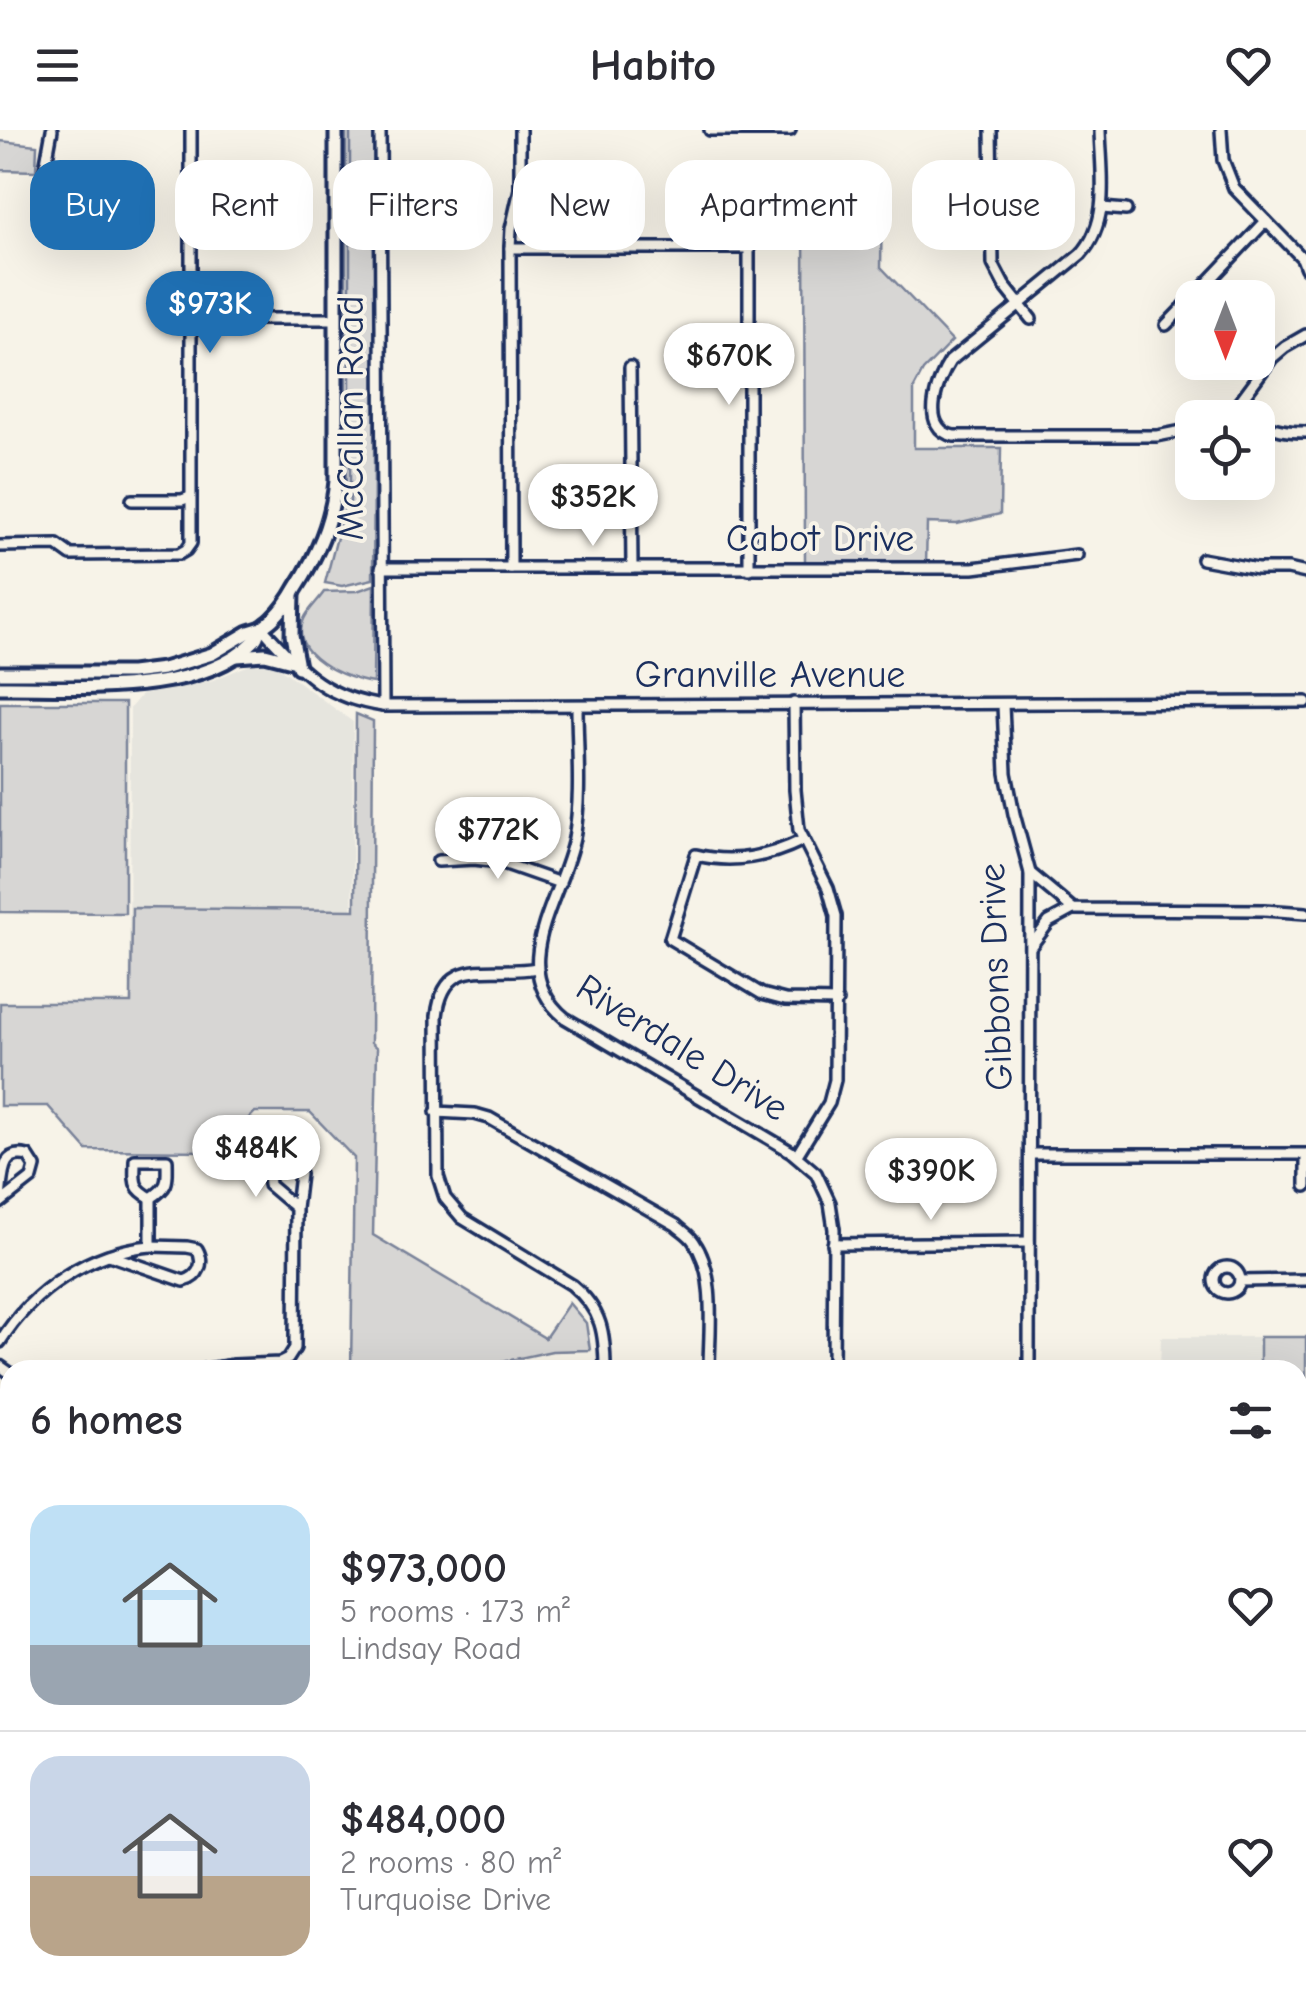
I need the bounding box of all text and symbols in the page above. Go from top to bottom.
icon: menu [30,38,85,93]
icon: heart [1221,38,1276,93]
text: Habito [590,39,716,91]
chip: Buy [30,160,155,250]
chip: Rent [175,160,313,250]
chip: Filters [333,160,493,250]
chip: New [513,160,645,250]
chip: Apartment [665,160,892,250]
chip: House [912,160,1075,250]
pin: $973K [140,271,280,356]
north arrow [1175,280,1275,380]
map controls [1175,280,1275,500]
text: $973K [168,285,252,322]
street label: McCallan Road [329,295,373,541]
pin: $670K [659,323,799,408]
text: $670K [686,337,772,374]
button: locate [1175,400,1275,500]
pin: $352K [523,464,663,549]
text: $352K [550,478,636,515]
street label: Cabot Drive [726,517,914,561]
street label: Granville Avenue [635,653,905,697]
pin: $772K [428,797,568,882]
text: $772K [457,811,539,848]
street label: Gibbons Drive [970,862,1022,1092]
street label: Riverdale Drive [568,965,796,1131]
pin: $484K [186,1115,326,1200]
text: $484K [214,1129,298,1166]
pin: $390K [861,1138,1001,1223]
text: $390K [887,1152,975,1189]
icon: filters [1223,1393,1278,1448]
text: 6 homes [30,1396,183,1445]
text: $973,000 [340,1544,507,1593]
icon: home [110,1545,230,1665]
icon: heart [1223,1578,1278,1633]
text: 5 rooms · 173 m² [340,1593,570,1630]
text: Lindsay Road [340,1630,522,1667]
text: $484,000 [340,1795,506,1844]
icon: home [110,1796,230,1916]
icon: heart [1223,1829,1278,1884]
text: 2 rooms · 80 m² [340,1844,561,1881]
text: Turquoise Drive [340,1881,551,1918]

